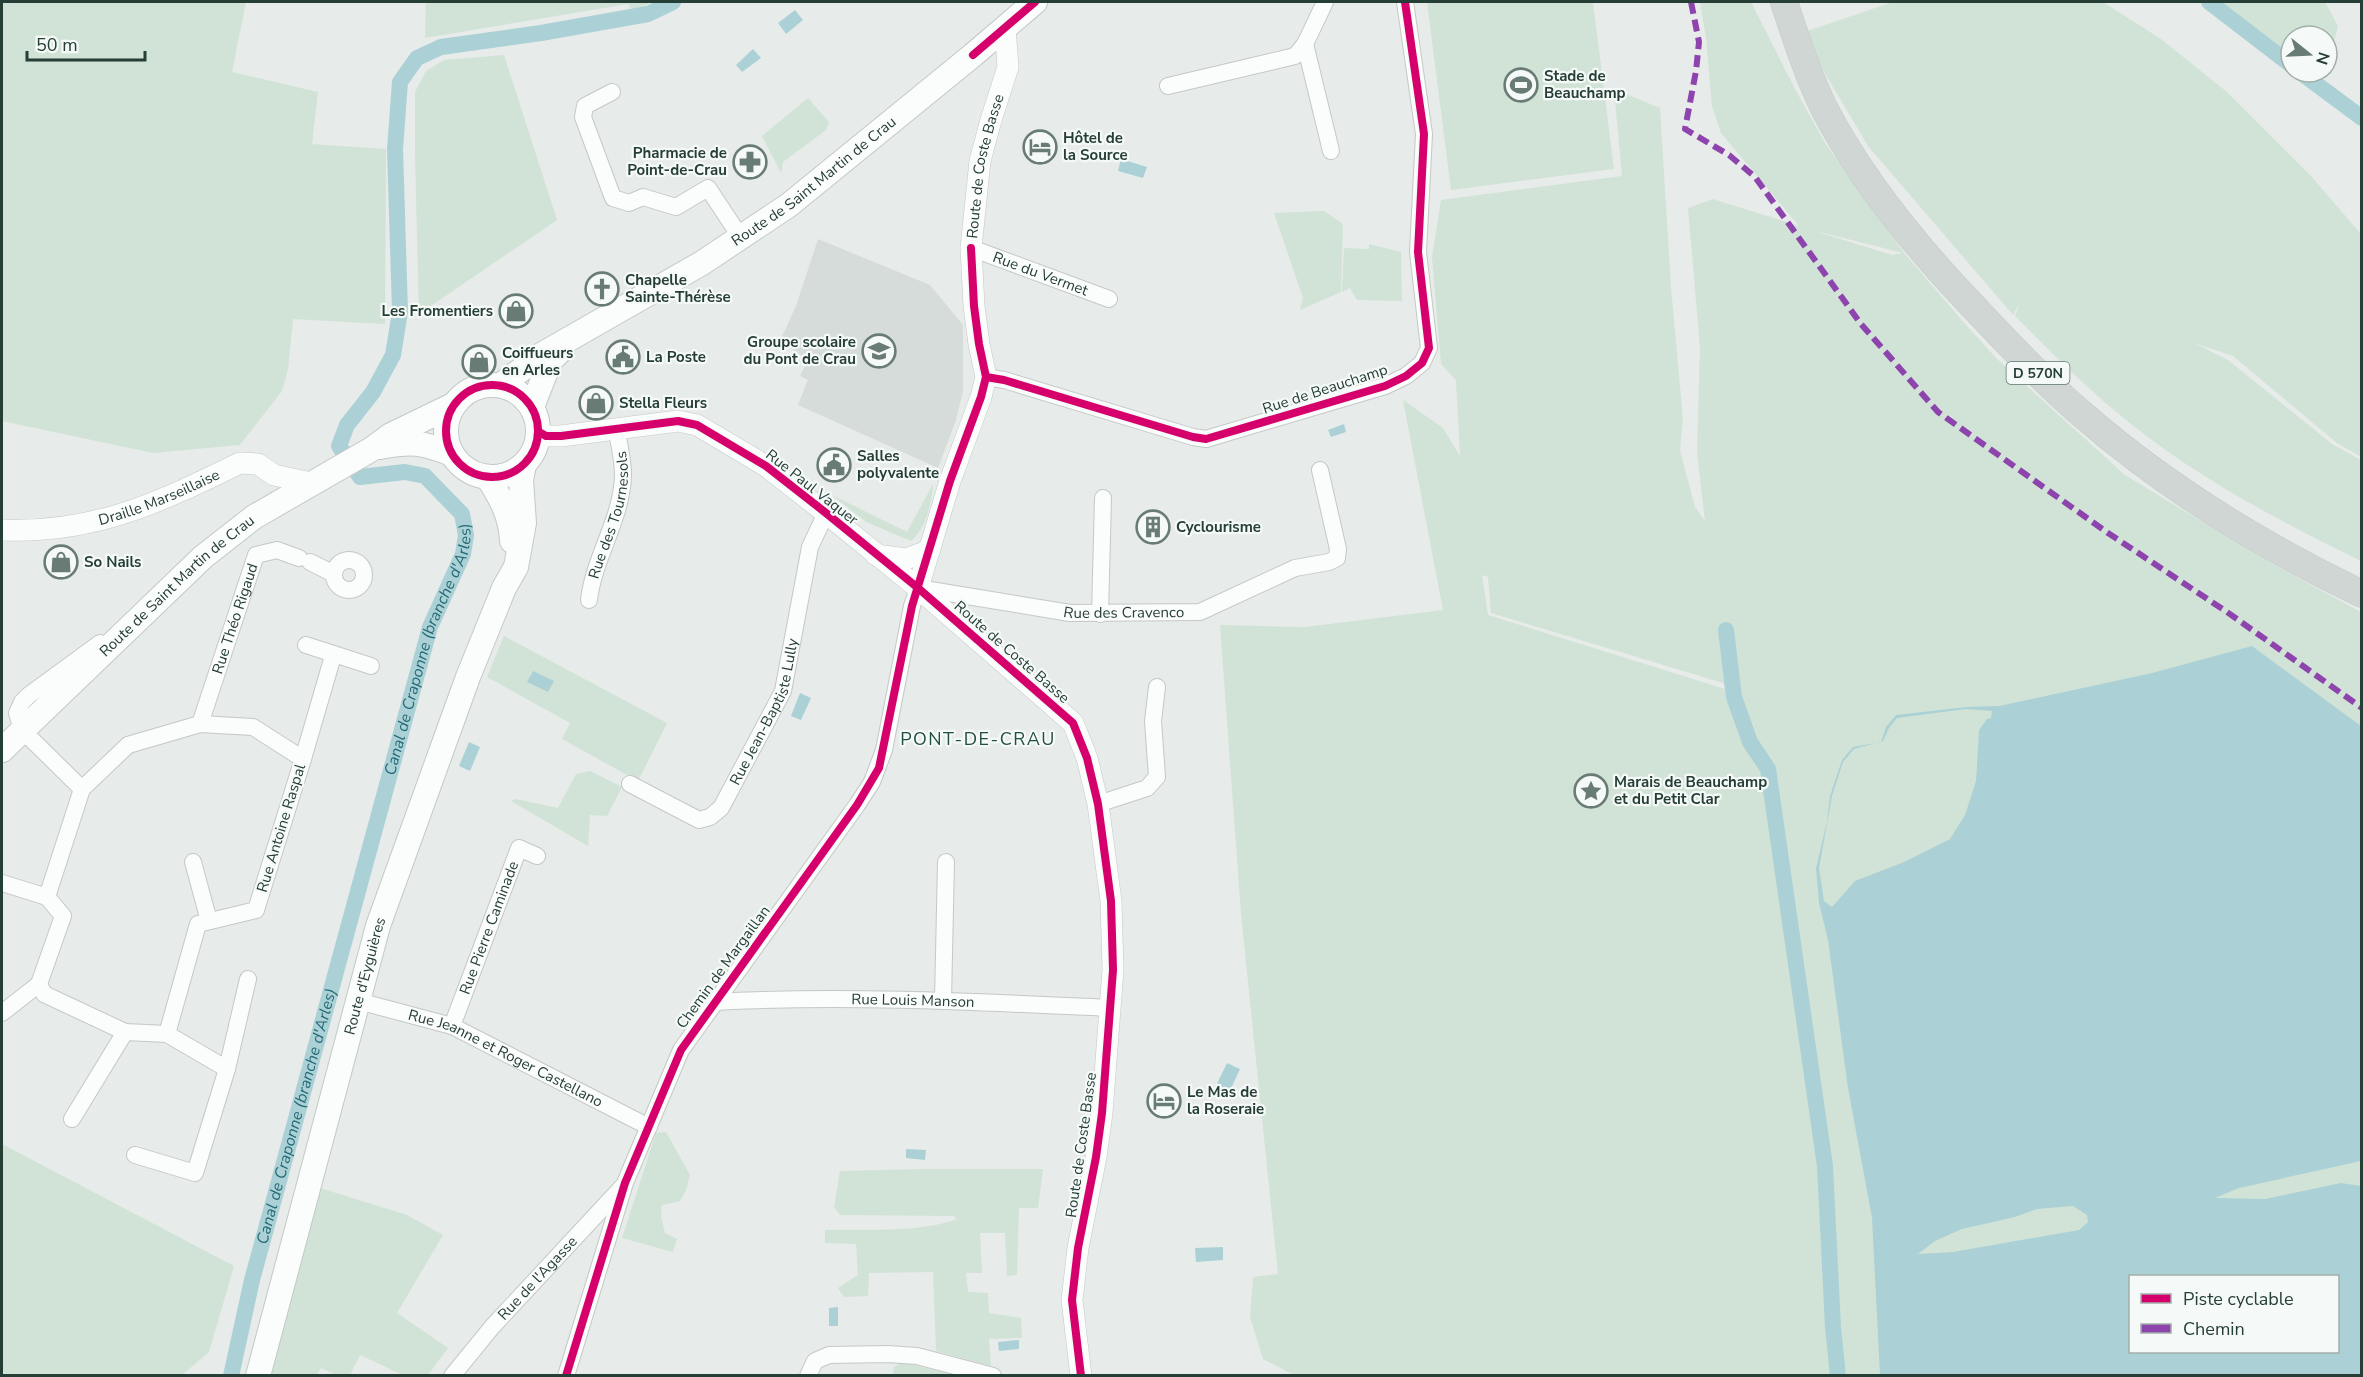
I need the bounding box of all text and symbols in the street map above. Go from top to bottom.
scale bar [27,24,146,62]
north arrow [2279,24,2339,84]
text: 50 m [36,33,78,57]
text: N [2310,49,2335,67]
place label: Stade de Beauchamp [1544,66,1626,103]
sports icon: Stade de Beauchamp [1503,67,1539,103]
street label: Route de Coste Basse [962,92,1009,239]
street label: Route de Saint Martin de Crau [727,112,900,251]
place label: Hôtel de la Source [1063,128,1128,165]
hotel icon: Hôtel de la Source [1022,129,1058,165]
place label: Pharmacie de Point-de-Crau [627,143,727,180]
pharmacy icon: Pharmacie de Point-de-Crau [732,144,768,180]
street label: Rue du Vermet [990,247,1092,301]
place label: Chapelle Sainte-Thérèse [625,270,731,307]
church icon: Chapelle Sainte-Thérèse [584,271,620,307]
shop icon: Les Fromentiers [498,293,534,329]
place label: Les Fromentiers [382,301,493,321]
place label: Groupe scolaire du Pont de Crau [744,332,856,369]
school or university icon: Groupe scolaire du Pont de Crau [861,333,897,369]
public building icon: La Poste [605,339,641,375]
place label: Coiffueurs en Arles [502,343,573,380]
shop icon: Coiffueurs en Arles [461,344,497,380]
place label: La Poste [646,347,706,367]
street label: Rue de Beauchamp [1260,359,1390,419]
road number: D 570N [2006,362,2070,384]
shop icon: Stella Fleurs [578,385,614,421]
place label: Stella Fleurs [619,393,707,413]
street label: Rue Paul Vaquer [762,445,863,530]
place label: Salles polyvalente [857,446,939,483]
public building icon: Salles polyvalente [816,447,852,483]
street label: Rue des Tournesols [584,450,633,581]
street label: Draille Marseillaise [96,464,223,530]
building icon: Cyclourisme [1135,509,1171,545]
street label: Route de Saint Martin de Crau [95,510,258,661]
place label: Cyclourisme [1176,517,1261,537]
water label: Canal de Craponne (branche d'Arles) [379,521,477,778]
shop icon: So Nails [43,544,79,580]
place label: So Nails [84,552,141,572]
street label: Rue Théo Rigaud [207,561,263,677]
street label: Route de Coste Basse [950,596,1074,708]
street label: Rue des Cravenco [1062,602,1184,623]
street label: Rue Jean-Baptiste Lully [725,636,803,789]
district label: PONT-DE-CRAU [900,727,1056,751]
street label: Rue Antoine Raspal [252,761,310,895]
place label: Marais de Beauchamp et du Petit Clar [1614,772,1767,809]
place icon: Marais de Beauchamp et du Petit Clar [1573,773,1609,809]
street label: Rue Pierre Caminade [455,858,523,997]
street label: Chemin de Margaillan [672,901,774,1033]
street label: Route d'Eyguières [339,914,390,1037]
water label: Canal de Craponne (branche d'Arles) [251,986,342,1247]
street label: Rue Louis Manson [851,989,975,1012]
street label: Rue Jeanne et Roger Castellano [406,1005,606,1112]
street label: Route de Coste Basse [1061,1071,1101,1219]
place label: Le Mas de la Roseraie [1187,1082,1264,1119]
hotel icon: Le Mas de la Roseraie [1146,1083,1182,1119]
street label: Rue de l'Agasse [493,1232,582,1325]
legend [2129,1275,2339,1353]
text: Piste cyclable [2183,1287,2294,1311]
text: Chemin [2183,1317,2245,1341]

